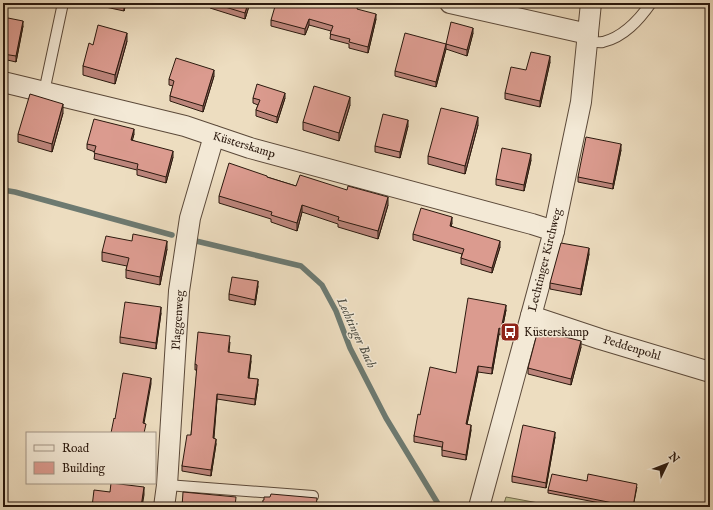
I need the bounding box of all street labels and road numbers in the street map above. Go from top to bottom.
street label: Küsterskamp [211,128,278,163]
street label: Lechtinger Kirchweg [525,206,565,313]
street label: Plaggenweg [168,289,188,350]
street label: Peddenpohl [601,332,663,365]

